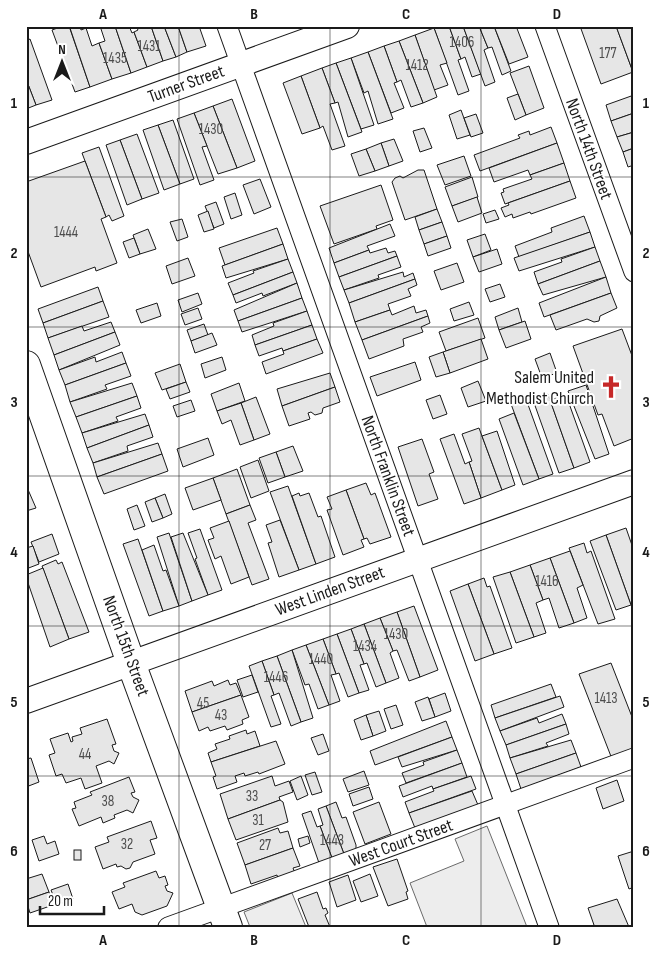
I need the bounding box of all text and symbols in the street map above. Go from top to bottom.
text: A [98,5,107,24]
text: B [250,5,258,24]
text: C [402,5,410,24]
text: D [553,5,561,24]
house number: 1406 [450,33,474,52]
house number: 1431 [137,37,161,56]
north arrow [38,38,88,88]
text: N [58,41,66,58]
house number: 177 [599,44,617,63]
house number: 1435 [103,49,127,68]
house number: 1412 [405,56,429,75]
street label: Turner Street [145,60,227,107]
text: 1 [11,94,18,113]
text: 1 [643,94,650,113]
street label: North 14th Street [561,96,617,203]
house number: 1430 [199,120,223,139]
house number: 1444 [54,223,78,242]
text: 2 [10,244,18,263]
text: 2 [642,244,650,263]
place label: Salem United Methodist Church [486,367,594,409]
church icon: Salem United Methodist Church [598,374,624,400]
text: 3 [10,393,18,412]
text: 3 [642,393,650,412]
street label: North Franklin Street [356,413,420,540]
text: 4 [10,543,18,562]
text: 4 [642,543,650,562]
street label: West Linden Street [273,561,388,620]
house number: 1416 [535,572,559,591]
street label: North 15th Street [98,593,154,700]
house number: 1430 [384,625,408,644]
house number: 1434 [353,637,377,656]
house number: 1440 [309,650,333,669]
house number: 1446 [264,668,288,687]
house number: 1413 [594,689,618,708]
text: 5 [10,693,18,712]
text: 5 [642,693,650,712]
house number: 45 [197,694,209,713]
house number: 43 [215,706,227,725]
house number: 44 [79,745,91,764]
house number: 33 [246,787,258,806]
house number: 38 [102,792,114,811]
house number: 31 [252,811,265,830]
street label: West Court Street [346,814,456,871]
house number: 1443 [320,831,344,850]
house number: 32 [121,835,133,854]
house number: 27 [259,836,271,855]
text: 6 [10,842,18,861]
text: 6 [642,842,650,861]
scale bar [40,883,104,915]
text: 20 m [48,892,73,911]
text: A [98,931,107,950]
text: B [250,931,258,950]
text: C [402,931,410,950]
text: D [553,931,561,950]

